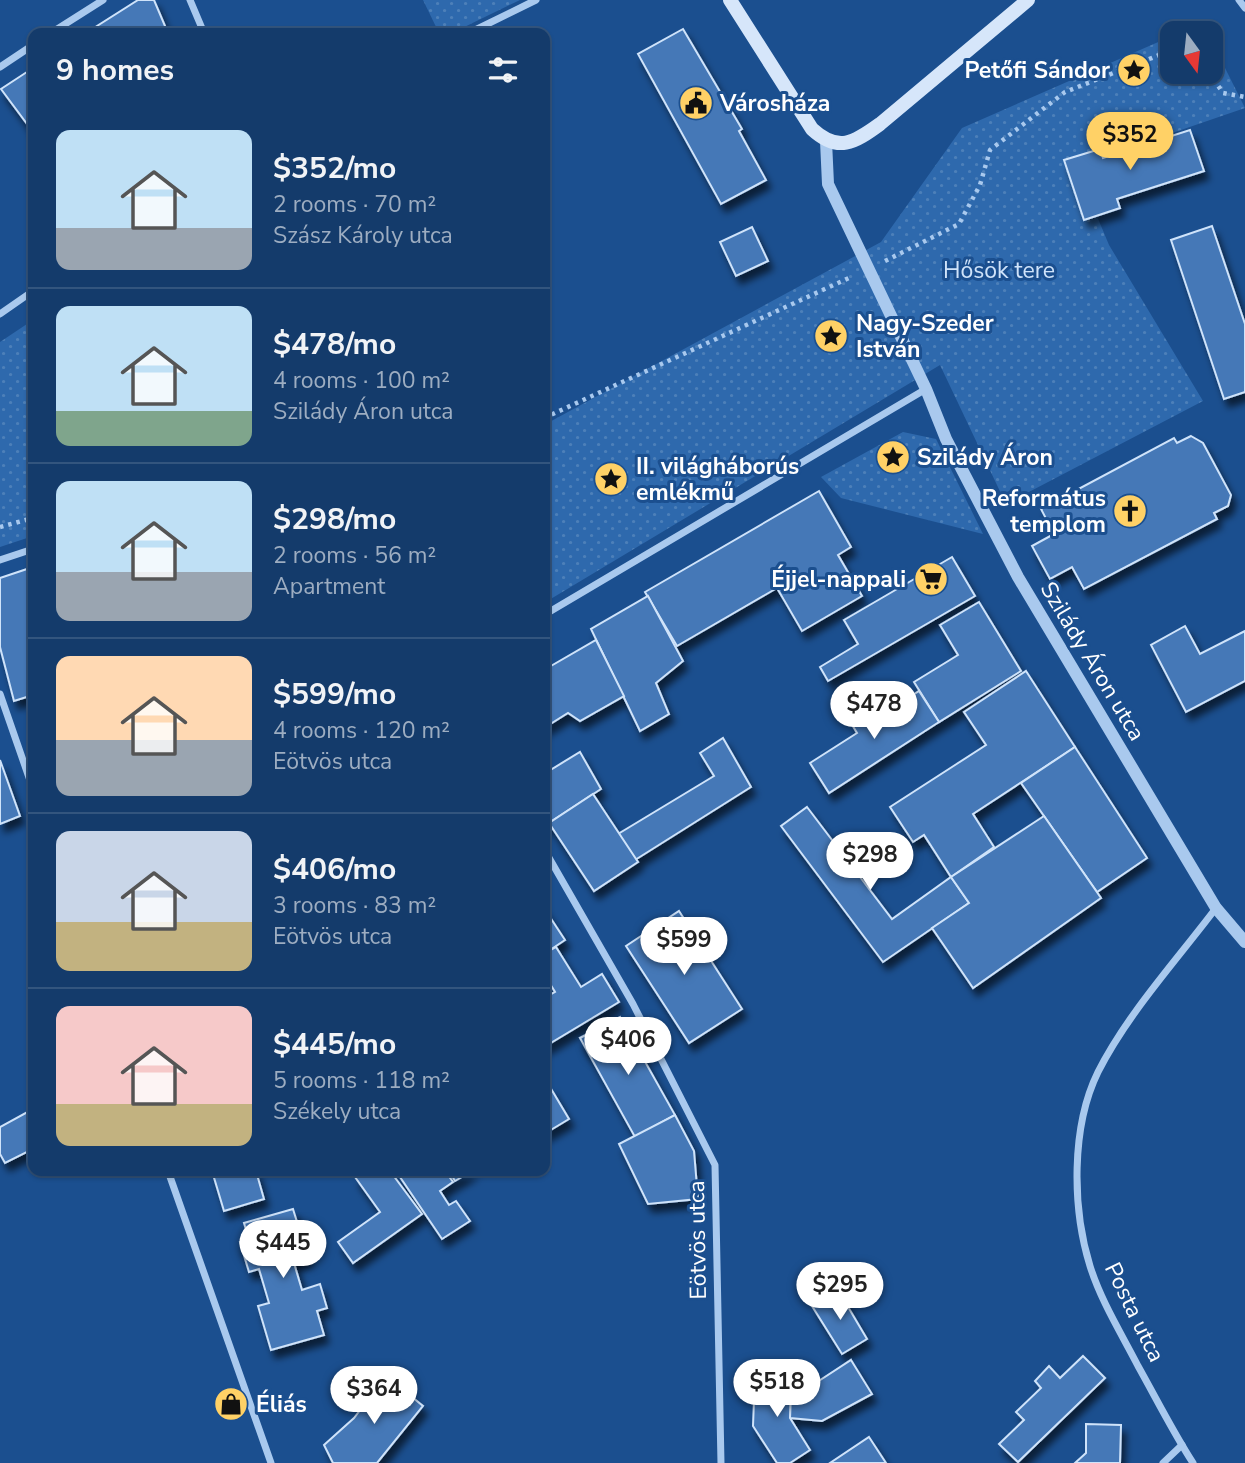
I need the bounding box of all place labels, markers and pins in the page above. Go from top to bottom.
place icon: Petőfi Sándor [1115,51,1153,89]
place label: Petőfi Sándor [964,55,1110,86]
public building icon: Városháza [677,84,715,122]
place label: Városháza [719,88,830,119]
pin: $352 [1089,113,1171,172]
place label: Nagy-Szeder István [856,308,994,365]
place icon: Nagy-Szeder István [812,317,850,355]
place icon: Szilády Áron [874,438,912,476]
place label: Szilády Áron [917,442,1053,473]
place label: II. világháborús emlékmű [636,451,799,508]
place icon: II. világháborús emlékmű [592,460,630,498]
place label: Református templom [982,483,1106,540]
church icon: Református templom [1111,492,1149,530]
supermarket icon: Éjjel-nappali [912,560,950,598]
place label: Éjjel-nappali [771,564,906,595]
pin: $478 [833,682,915,741]
pin: $298 [829,832,911,892]
pin: $599 [643,918,725,977]
pin: $406 [587,1018,669,1077]
pin: $445 [242,1220,324,1280]
pin: $295 [799,1262,881,1322]
pin: $518 [736,1360,818,1419]
pin: $364 [333,1366,415,1426]
shop icon: Éliás [212,1385,250,1423]
place label: Éliás [256,1389,307,1420]

